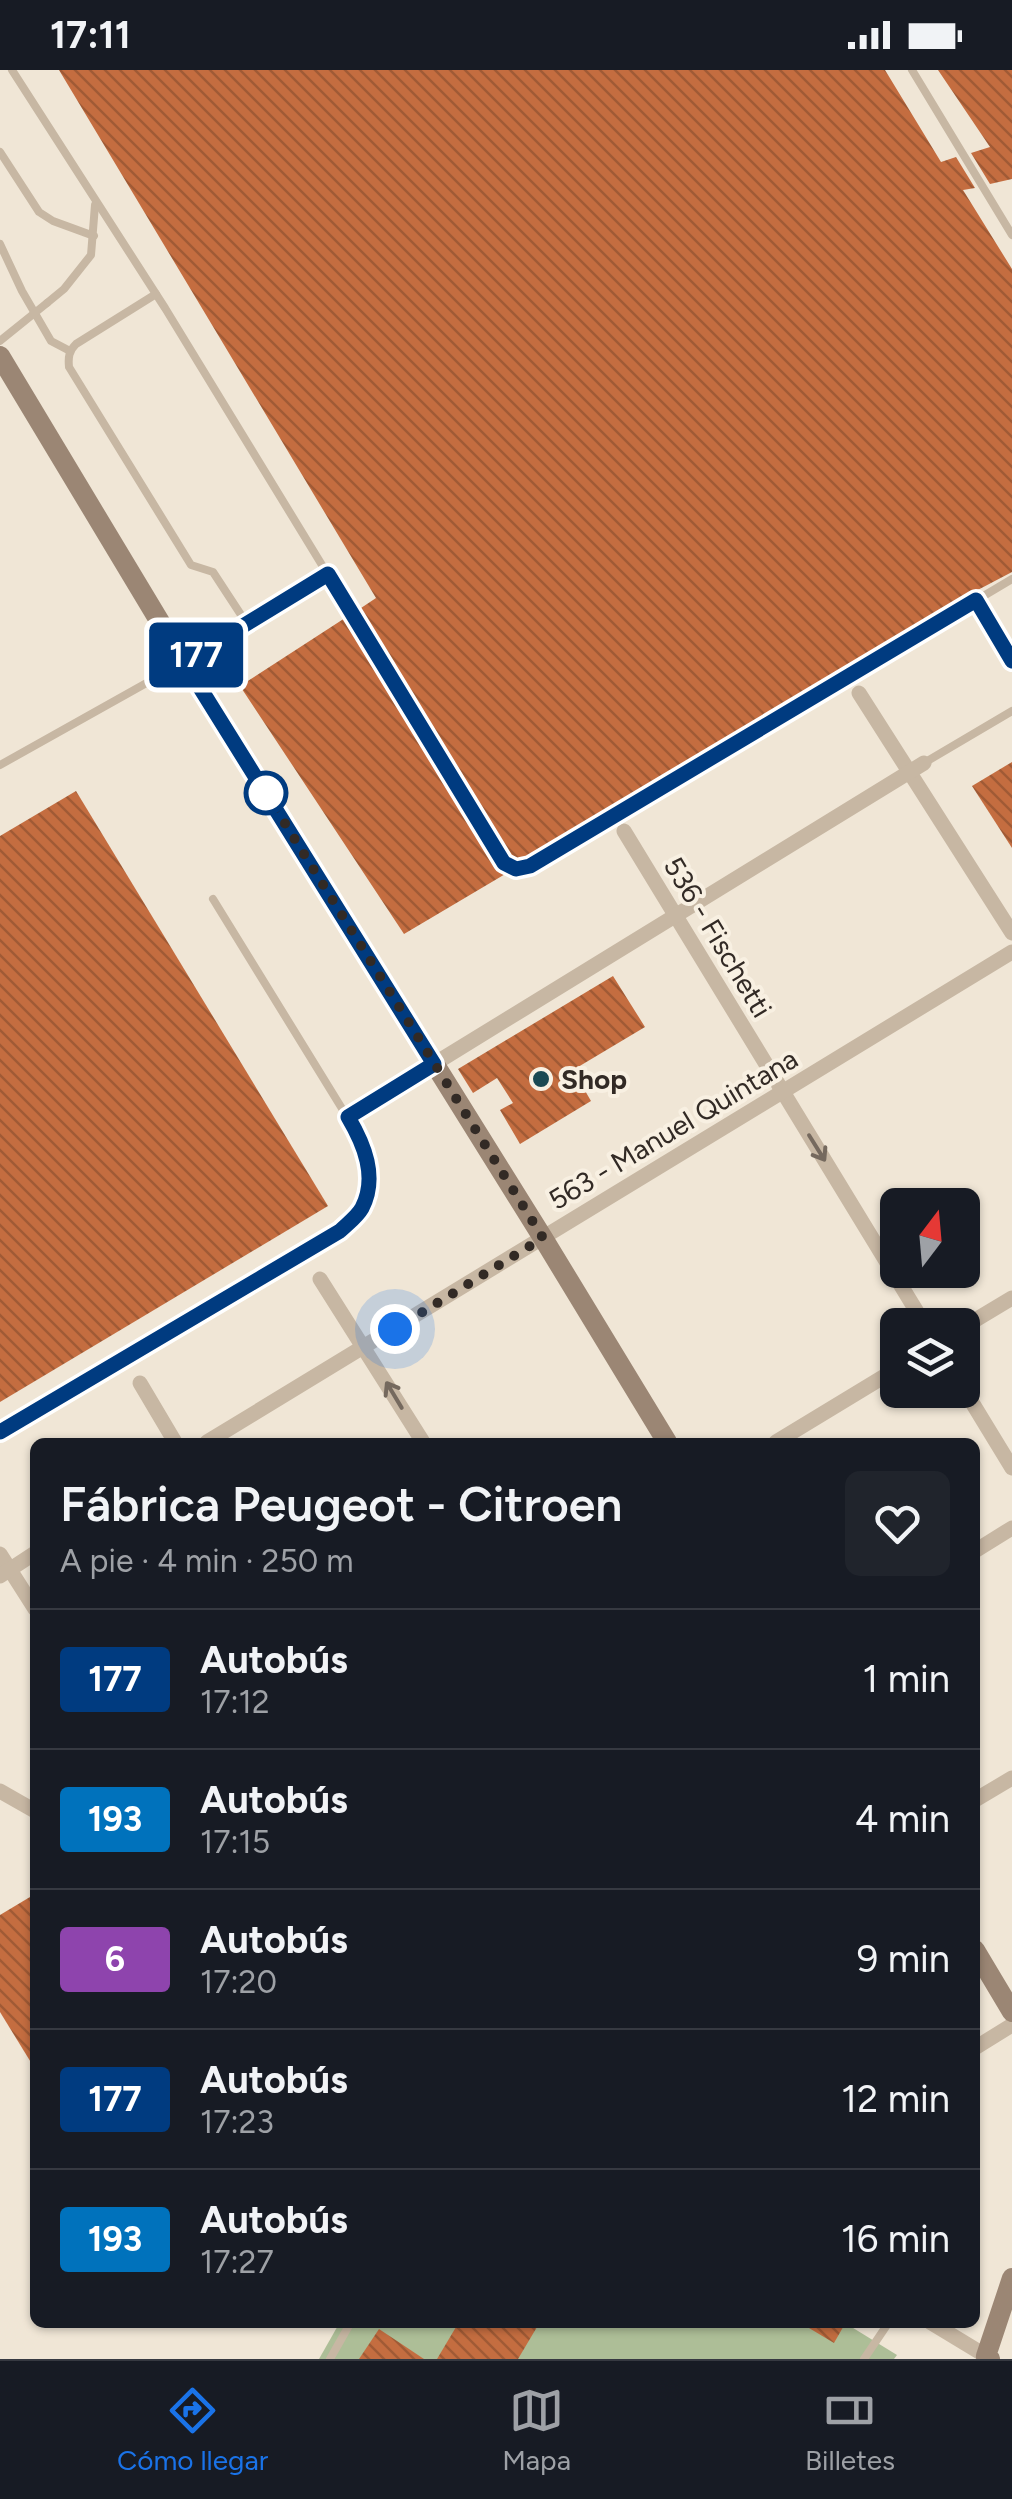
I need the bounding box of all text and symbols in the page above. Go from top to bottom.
text: 17:11 [50,12,131,58]
line badge: 177 [138,622,254,688]
text: 177 [169,634,223,676]
unlabelled marker [245,772,287,814]
street label: 536 - Fischetti [657,851,779,1023]
street label: 563 - Manuel Quintana [542,1041,804,1217]
place label: Shop [561,1062,627,1096]
marker: Shop [530,1068,552,1090]
one-way arrow [806,1133,827,1162]
north arrow [880,1188,980,1288]
map controls [880,1188,980,1408]
your location [370,1304,420,1354]
button: layers [880,1308,980,1408]
one-way arrow [384,1381,404,1410]
button: heart [845,1471,950,1576]
text: Fábrica Peugeot - Citroen [60,1475,622,1533]
text: A pie · 4 min · 250 m [60,1542,353,1580]
text: Autobús [200,1637,348,1683]
text: 1 min [863,1656,950,1702]
text: 177 [88,1658,142,1700]
text: 17:12 [200,1683,270,1721]
text: Autobús [200,1777,348,1823]
text: 4 min [855,1796,950,1842]
text: 193 [88,1798,142,1840]
text: 17:15 [200,1823,270,1861]
text: Autobús [200,1917,348,1963]
text: 9 min [857,1936,950,1982]
text: 6 [105,1938,125,1980]
text: 17:20 [200,1963,277,2001]
text: Autobús [200,2057,348,2103]
text: 12 min [841,2076,950,2122]
text: 177 [88,2078,142,2120]
text: 17:23 [200,2103,274,2141]
text: Autobús [200,2197,348,2243]
text: 16 min [841,2216,950,2262]
text: 193 [88,2218,142,2260]
text: 17:27 [200,2243,274,2281]
tab: Cómo llegar [117,2383,268,2477]
tab: Mapa [502,2383,571,2477]
tab: Billetes [805,2383,895,2477]

